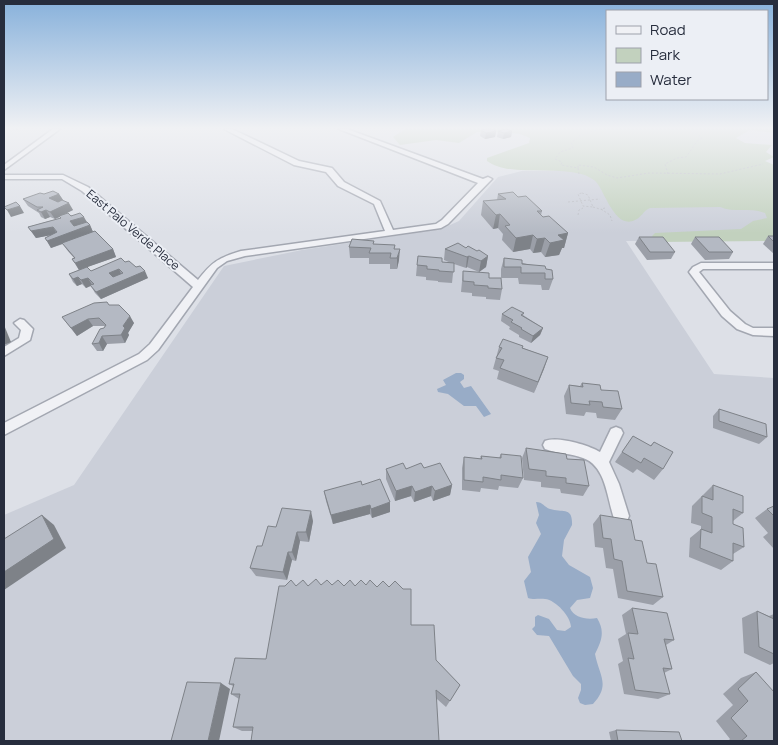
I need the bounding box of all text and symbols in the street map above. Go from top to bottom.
legend [606,10,768,100]
text: Road [650,19,686,40]
text: Park [650,44,680,65]
text: Water [650,69,692,90]
street label: East Palo Verde Place [83,185,184,274]

